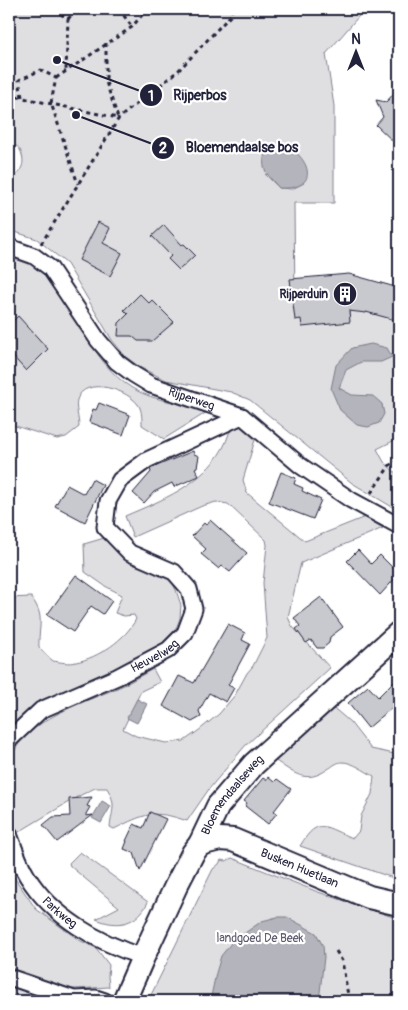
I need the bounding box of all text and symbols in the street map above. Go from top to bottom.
north arrow [330,28,380,78]
text: N [351,31,361,48]
callout: Rijperbos [138,81,237,110]
text: 1 [148,87,154,106]
text: Rijperbos [173,87,227,104]
callout: Bloemendaalse bos [150,133,308,162]
text: 2 [159,139,167,158]
text: Bloemendaalse bos [186,139,299,156]
building icon: Rijperduin [332,281,358,307]
place label: Rijperduin [280,287,328,302]
street label: Rijperweg [166,384,216,414]
street label: Heuvelweg [128,636,182,676]
street label: Bloemendaalseweg [198,752,267,837]
street label: Busken Huetlaan [258,845,341,892]
street label: Parkweg [39,894,80,932]
park label: landgoed De Beek [216,931,304,946]

